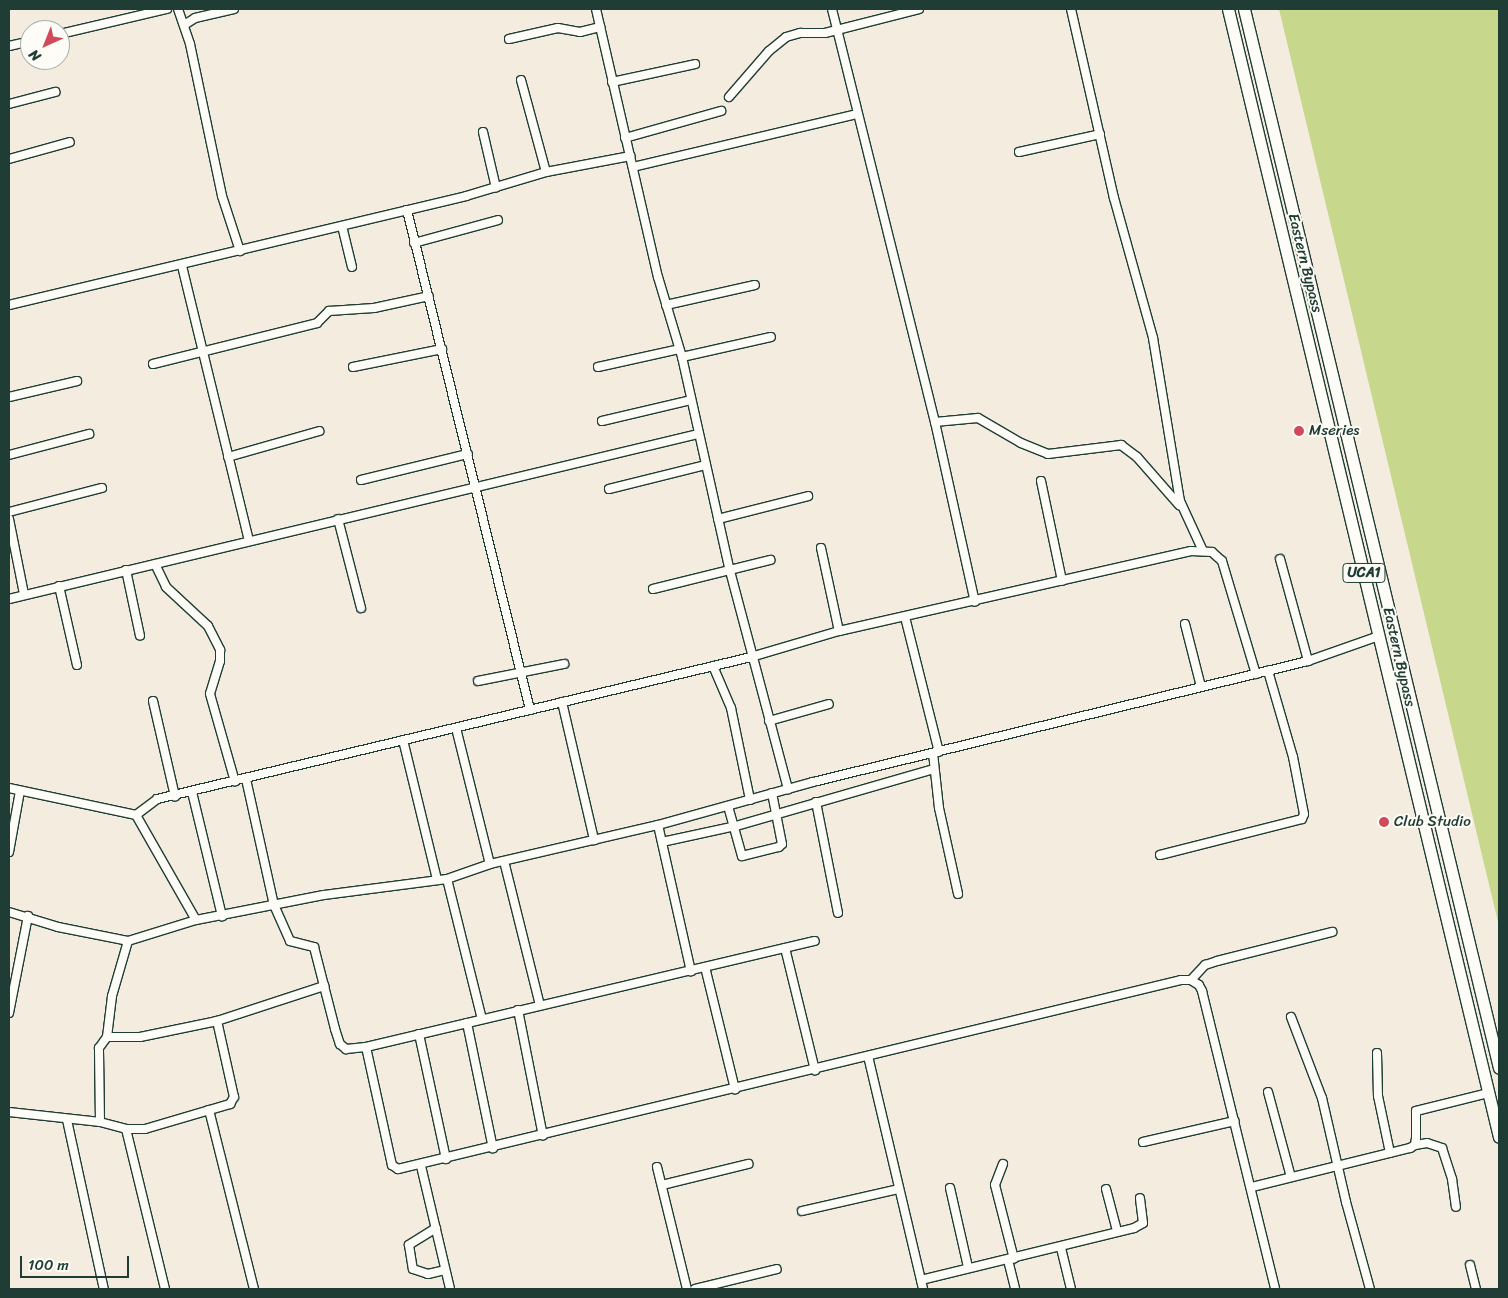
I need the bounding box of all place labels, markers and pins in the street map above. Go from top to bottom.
place label: Mseries [1309,422,1360,440]
marker: Mseries [1293,425,1305,437]
place label: Club Studio [1394,813,1471,831]
marker: Club Studio [1378,816,1390,828]

